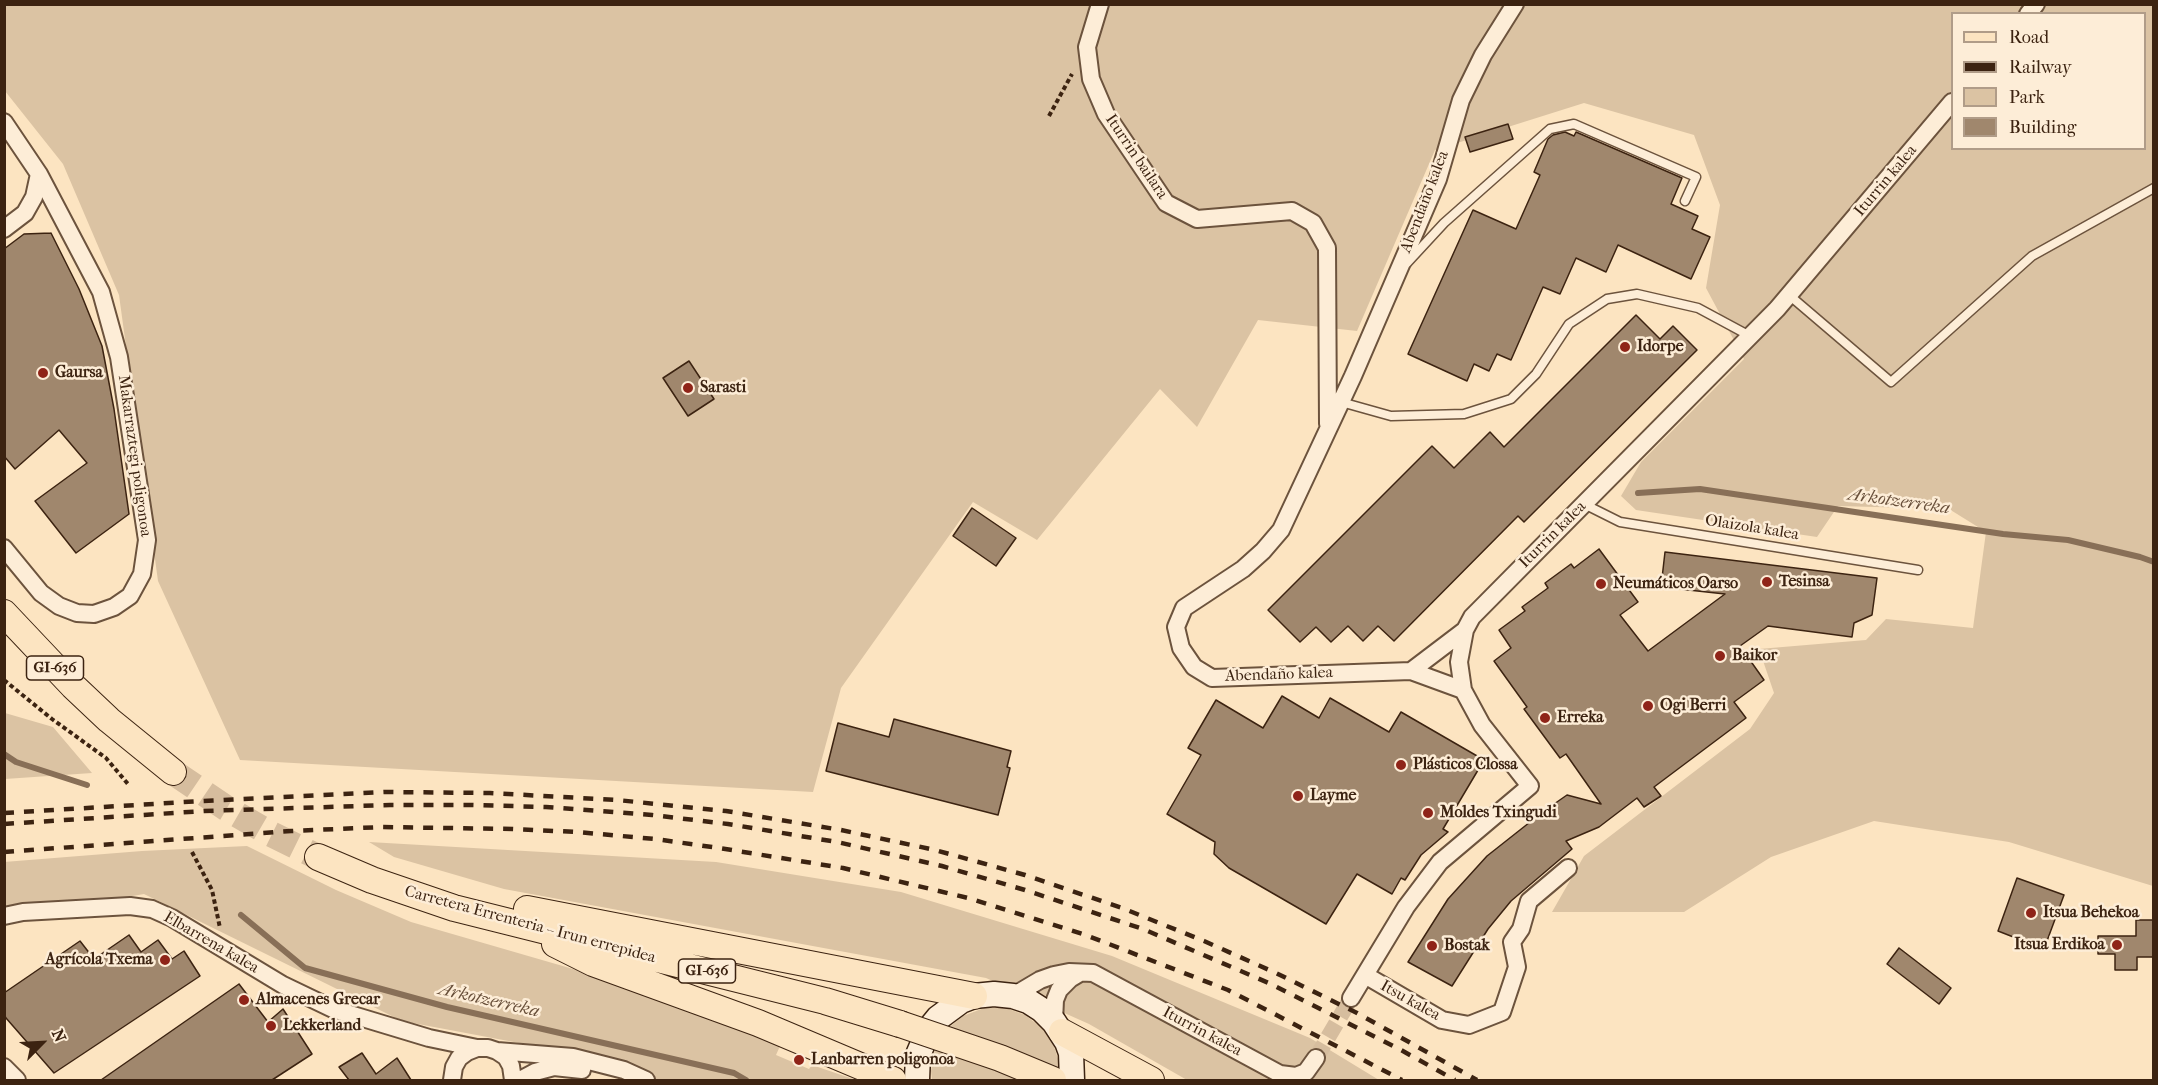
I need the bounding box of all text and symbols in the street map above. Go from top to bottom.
legend [1951,12,2146,150]
text: Road [2009,27,2049,48]
text: Railway [2009,57,2072,78]
text: Park [2009,87,2045,108]
street label: Iturrin bailara [1101,111,1171,203]
text: Building [2009,117,2076,138]
street label: Iturrin kalea [1851,141,1921,221]
street label: Abendaño kalea [1397,148,1453,256]
place label: Idorpe [1637,337,1684,357]
marker: Idorpe [1618,340,1632,354]
place label: Gaursa [55,363,103,383]
marker: Gaursa [36,366,50,380]
street label: Makarraztegi poligonoa [113,374,155,538]
place label: Sarasti [700,378,746,398]
marker: Sarasti [681,381,695,395]
water label: Arkotzerreka [1847,484,1951,520]
street label: Iturrin kalea [1515,497,1591,573]
street label: Olaizola kalea [1704,511,1800,545]
place label: Tesinsa [1779,572,1830,592]
place label: Neumáticos Oarso [1613,574,1738,594]
marker: Tesinsa [1760,575,1774,589]
marker: Neumáticos Oarso [1594,577,1608,591]
place label: Baikor [1732,646,1777,666]
marker: Baikor [1713,649,1727,663]
road number: GI-636 [26,656,84,680]
street label: Abendaño kalea [1225,664,1333,686]
place label: Ogi Berri [1660,696,1726,716]
marker: Ogi Berri [1641,699,1655,713]
place label: Erreka [1557,708,1604,728]
marker: Erreka [1538,711,1552,725]
place label: Plásticos Clossa [1413,755,1518,775]
marker: Plásticos Clossa [1394,758,1408,772]
place label: Layme [1310,786,1356,806]
marker: Layme [1291,789,1305,803]
place label: Moldes Txingudi [1440,803,1557,823]
marker: Moldes Txingudi [1421,806,1435,820]
street label: Carretera Errenteria – Irun errepidea [402,882,658,968]
place label: Itsua Behekoa [2043,903,2139,923]
marker: Itsua Behekoa [2024,906,2038,920]
street label: Elbarrena kalea [160,908,262,978]
place label: Itsua Erdikoa [2014,935,2105,955]
place label: Bostak [1444,936,1490,956]
marker: Itsua Erdikoa [2110,938,2124,952]
marker: Bostak [1425,939,1439,953]
place label: Agrícola Txema [45,950,153,970]
marker: Agrícola Txema [158,953,172,967]
road number: GI-636 [678,959,736,983]
street label: Itsu kalea [1377,977,1443,1025]
water label: Arkotzerreka [437,979,541,1023]
place label: Almacenes Grecar [256,990,380,1010]
marker: Almacenes Grecar [237,993,251,1007]
street label: Iturrin kalea [1159,1003,1245,1061]
north arrow [12,1013,72,1073]
place label: Lekkerland [283,1016,361,1036]
marker: Lekkerland [264,1019,278,1033]
text: N [48,1026,70,1045]
place label: Lanbarren poligonoa [811,1050,954,1070]
marker: Lanbarren poligonoa [792,1053,806,1067]

